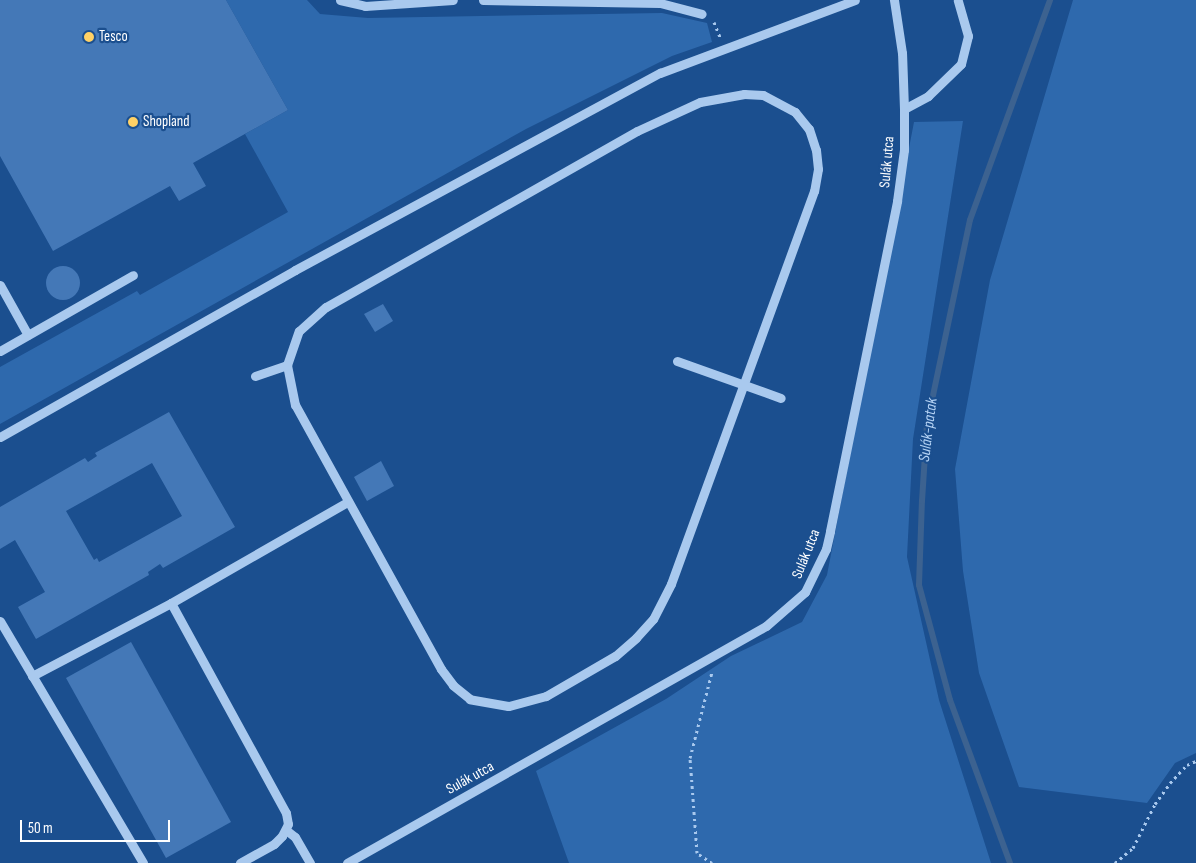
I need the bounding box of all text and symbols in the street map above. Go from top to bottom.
place label: Tesco [99,28,128,46]
marker: Tesco [83,31,95,43]
place label: Shopland [143,113,190,131]
marker: Shopland [127,116,139,128]
street label: Sulák utca [876,135,898,189]
water label: Sulák-patak [916,397,942,463]
street label: Sulák utca [788,527,824,581]
street label: Sulák utca [443,758,497,798]
scale bar [22,810,172,842]
text: 50 m [28,819,53,838]

